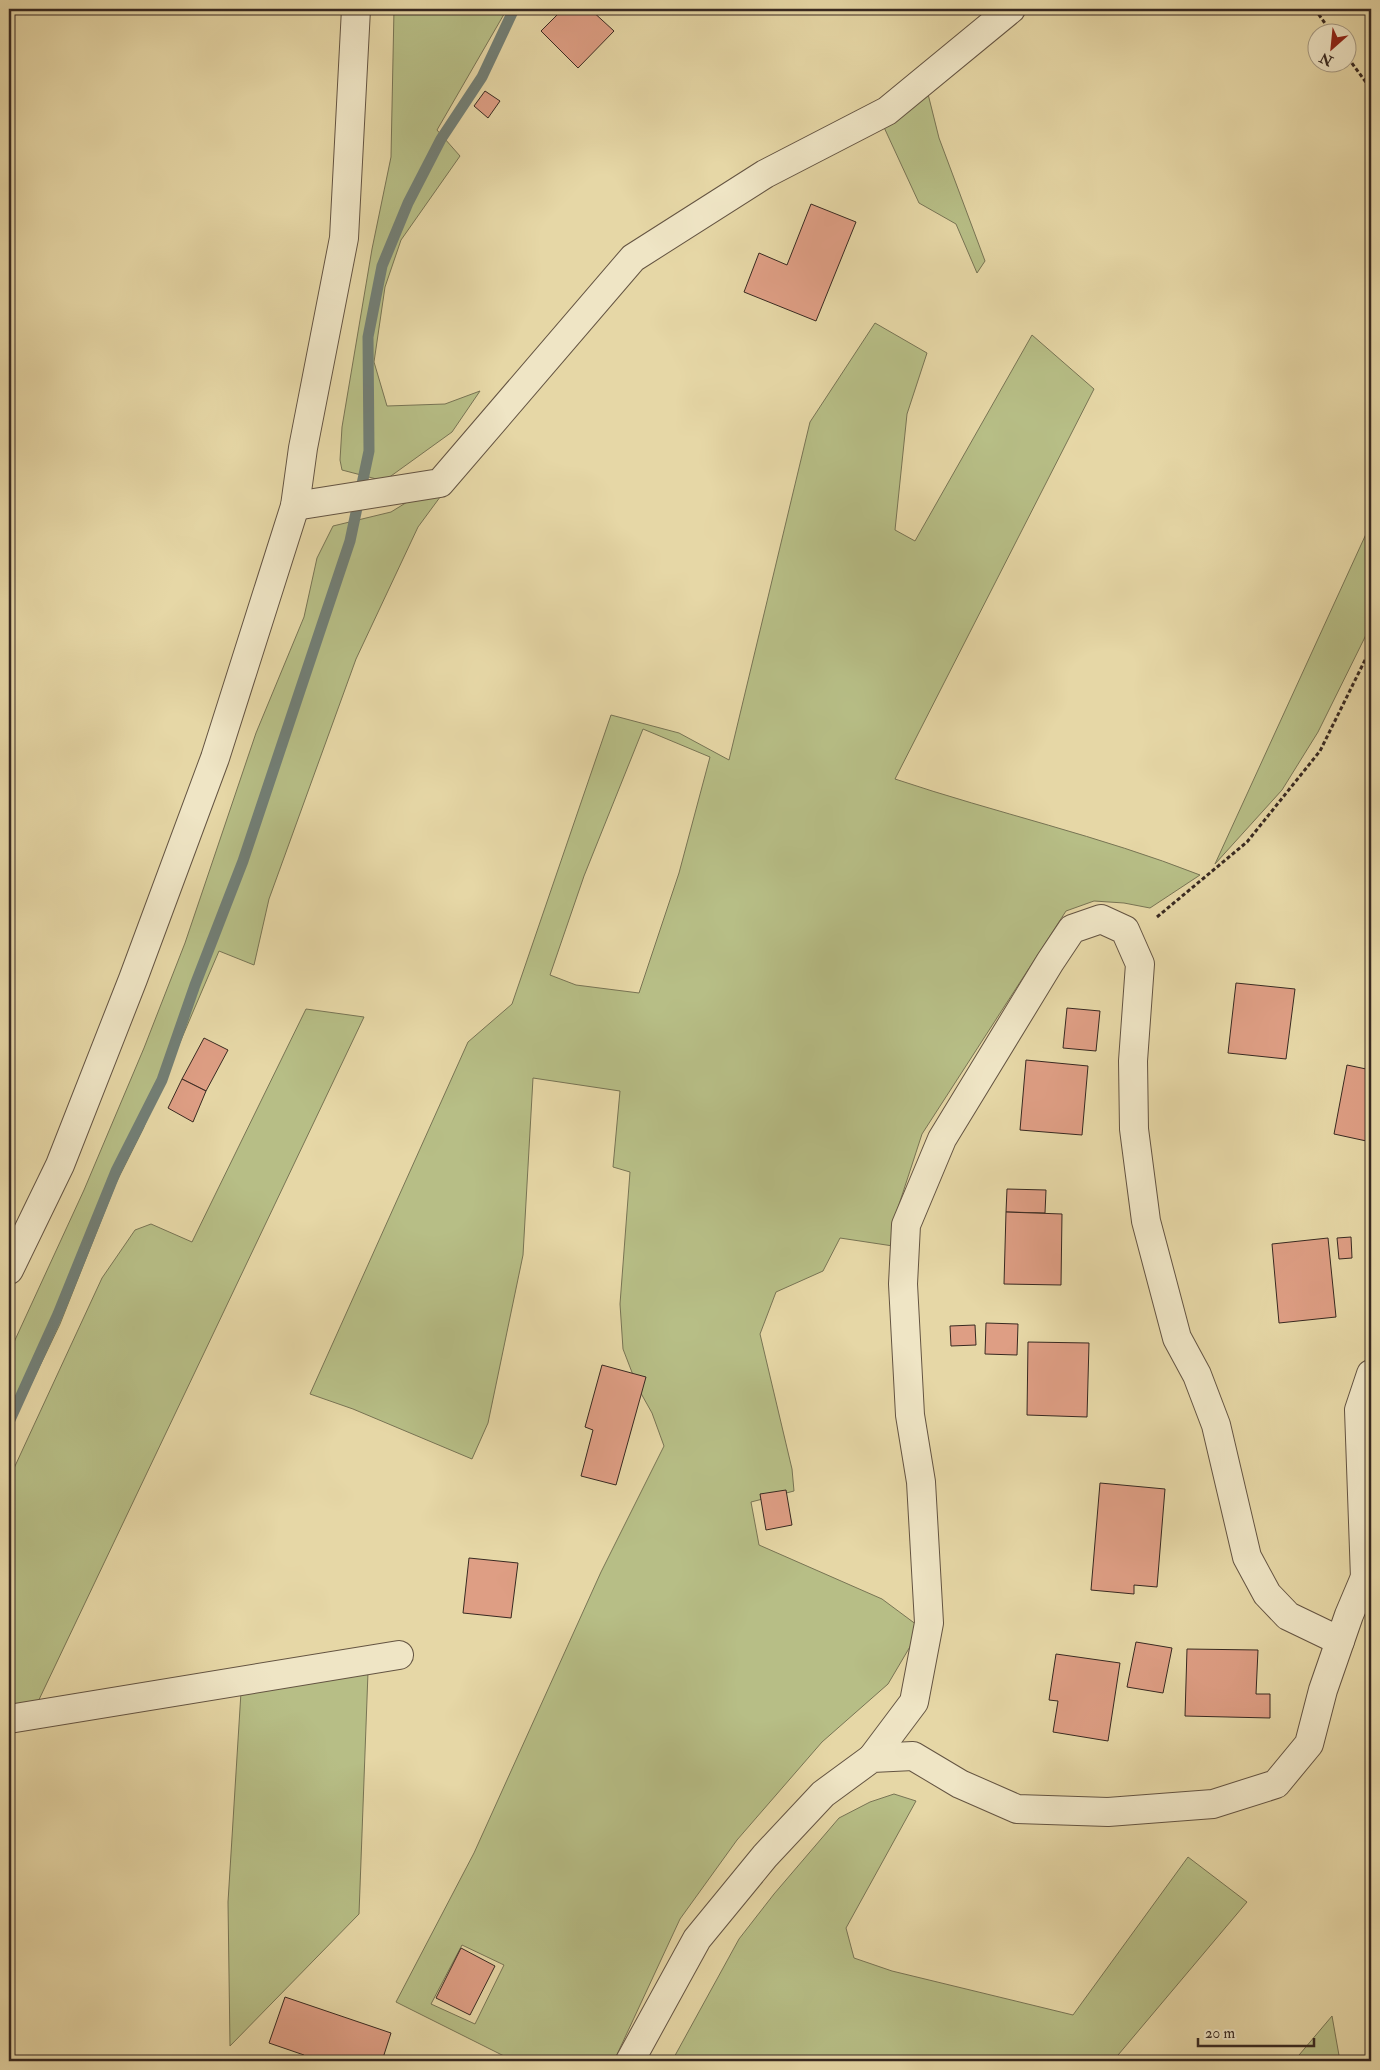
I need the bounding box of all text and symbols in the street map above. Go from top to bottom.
north arrow [1308,22,1358,72]
text: N [1316,49,1337,70]
scale bar [1198,2015,1314,2047]
text: 20 m [1205,2024,1235,2043]

